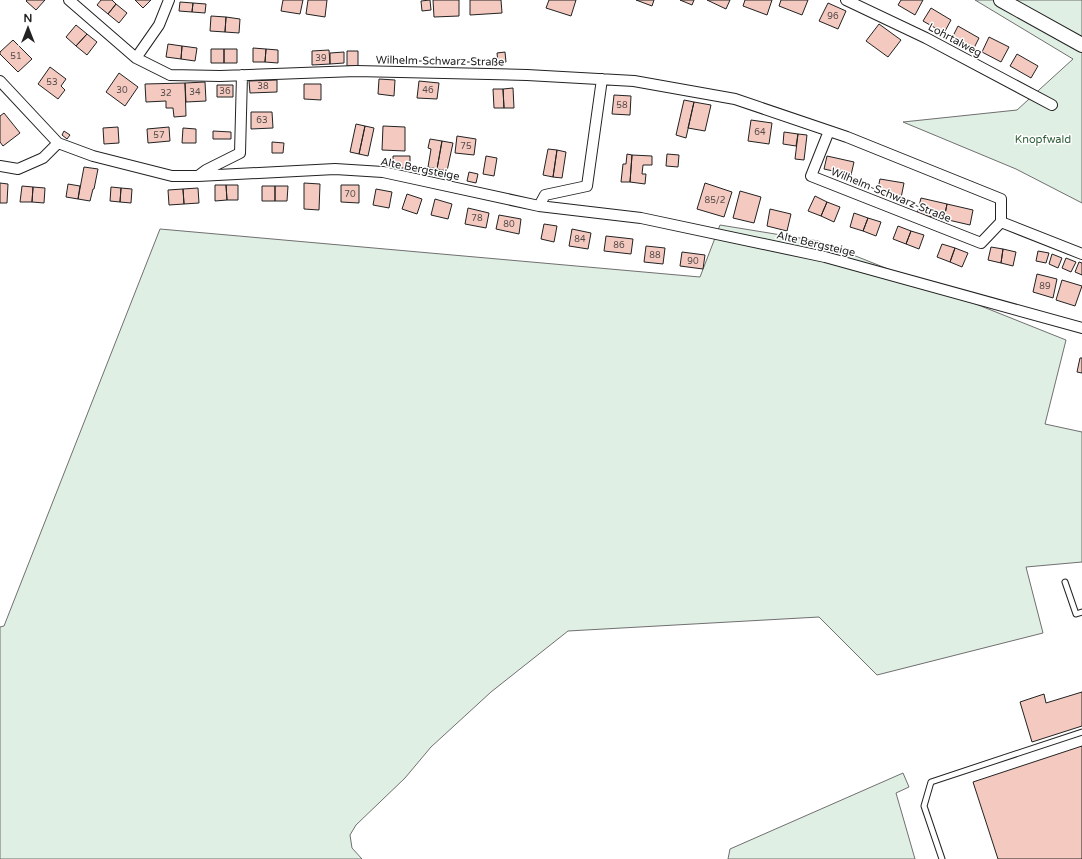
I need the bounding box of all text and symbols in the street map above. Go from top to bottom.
north arrow [8,8,48,48]
house number: 96 [827,11,839,22]
text: N [24,12,32,25]
street label: Lohrtalweg [926,20,984,60]
house number: 51 [10,51,22,62]
house number: 39 [315,53,327,64]
street label: Wilhelm-Schwarz-Straße [376,53,504,69]
house number: 53 [46,77,58,88]
house number: 38 [257,81,269,92]
house number: 30 [116,85,128,96]
house number: 46 [422,85,434,96]
house number: 36 [219,86,231,97]
house number: 34 [189,87,201,98]
house number: 32 [160,88,172,99]
house number: 58 [616,100,628,111]
house number: 63 [256,115,268,126]
house number: 64 [754,127,766,138]
house number: 57 [153,130,165,141]
park label: Knopfwald [1015,133,1071,146]
house number: 75 [460,141,472,152]
street label: Alte Bergsteige [379,155,461,183]
street label: Wilhelm-Schwarz-Straße [829,165,953,225]
house number: 70 [344,189,356,200]
house number: 85/2 [705,195,725,206]
house number: 78 [471,213,483,224]
house number: 80 [503,219,515,230]
street label: Alte Bergsteige [775,229,857,259]
house number: 84 [574,234,586,245]
house number: 86 [613,240,625,251]
house number: 88 [649,250,661,261]
house number: 90 [687,256,699,267]
house number: 89 [1039,281,1051,292]

